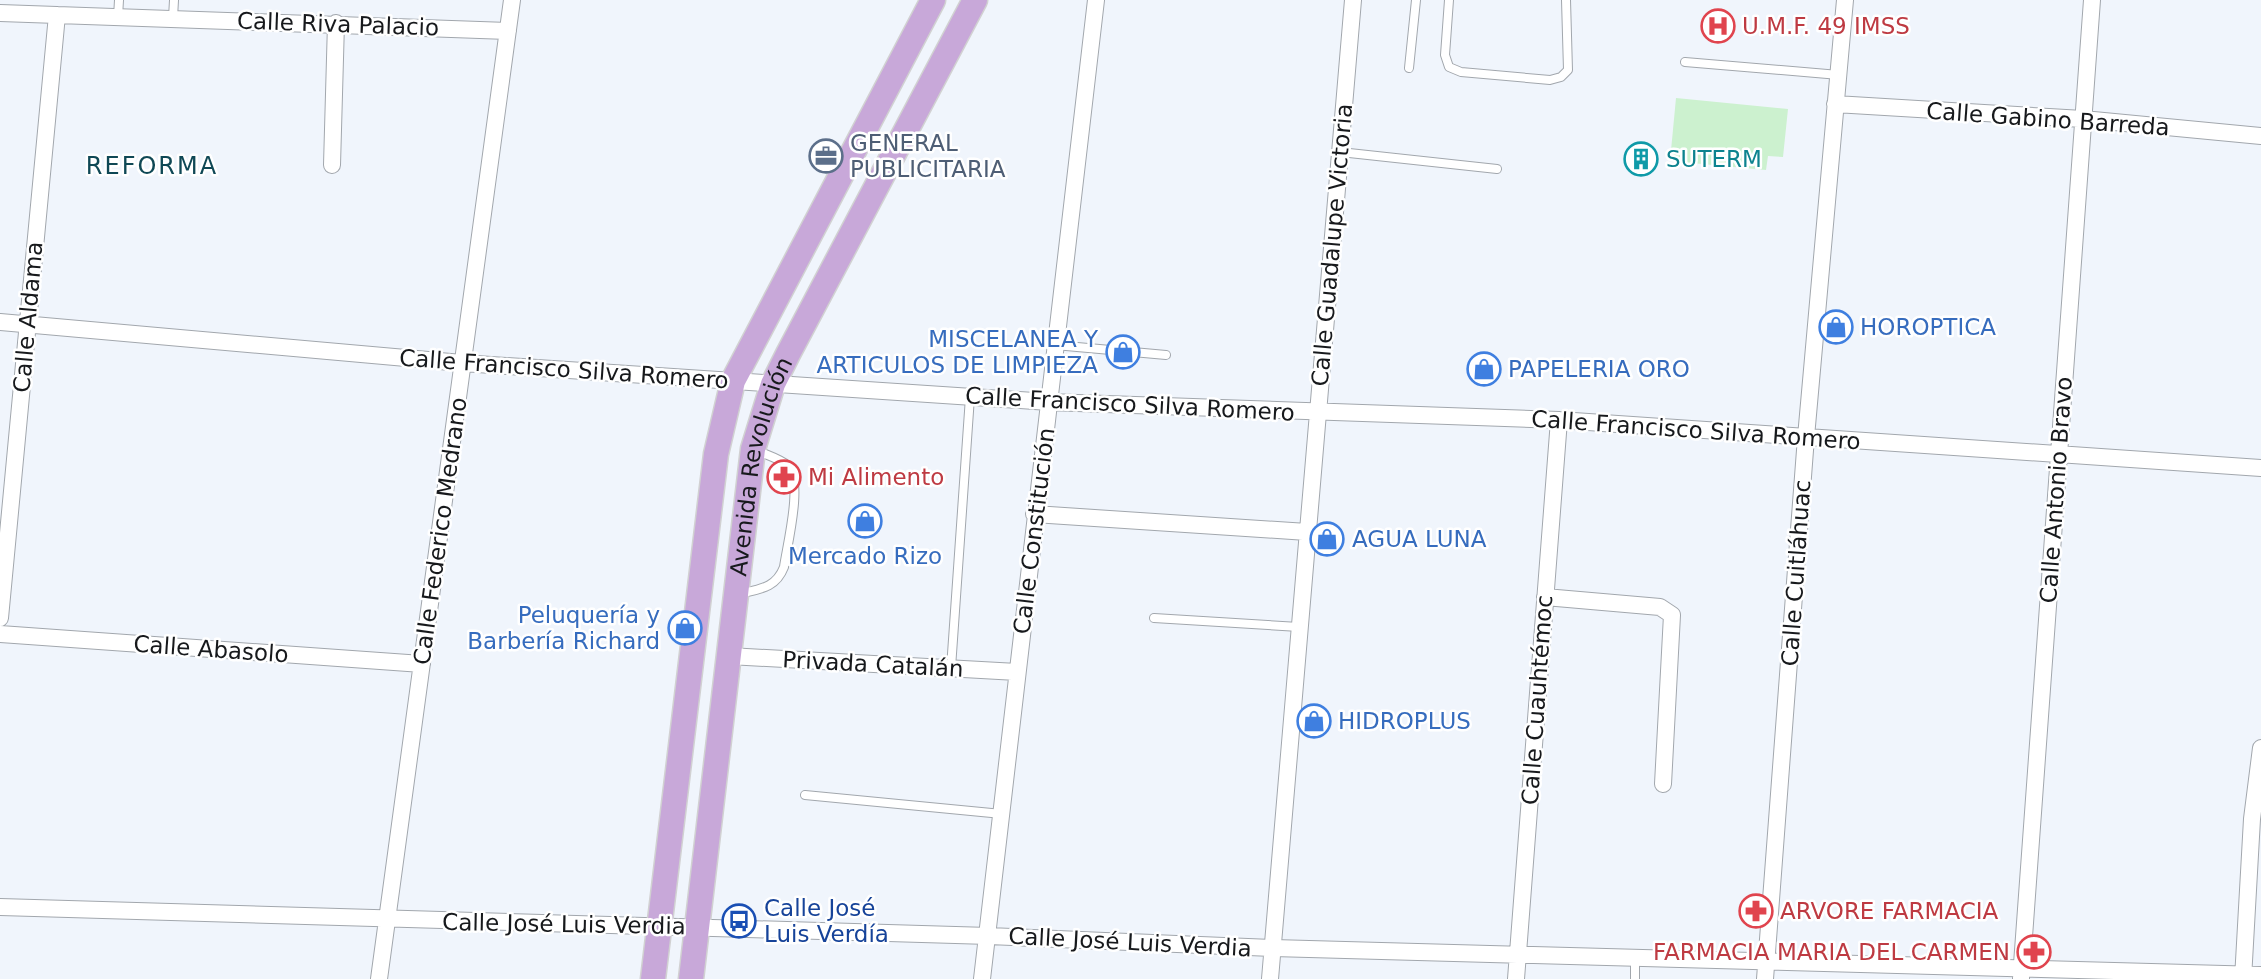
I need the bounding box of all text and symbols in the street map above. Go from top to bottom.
street label: Calle Riva Palacio [236,7,440,41]
hospital icon: U.M.F. 49 IMSS [1699,7,1737,45]
place label: U.M.F. 49 IMSS [1742,13,1910,39]
street label: Calle Gabino Barreda [1925,98,2171,140]
street label: Calle Guadalupe Victoria [1307,102,1357,388]
place label: GENERAL PUBLICITARIA [850,130,1006,182]
office icon: GENERAL PUBLICITARIA [807,137,845,175]
building icon: SUTERM [1622,140,1660,178]
place label: SUTERM [1666,146,1762,172]
district label: REFORMA [86,152,218,180]
street label: Calle Aldama [8,240,48,394]
shop icon: HOROPTICA [1817,308,1855,346]
place label: HOROPTICA [1860,314,1996,340]
place label: MISCELANEA Y ARTICULOS DE LIMPIEZA [817,326,1099,378]
shop icon: MISCELANEA Y ARTICULOS DE LIMPIEZA [1104,333,1142,371]
street label: Calle Francisco Silva Romero [398,345,730,393]
shop icon: PAPELERIA ORO [1465,350,1503,388]
street label: Avenida Revolución [725,353,797,578]
place label: PAPELERIA ORO [1508,356,1690,382]
street label: Calle Antonio Bravo [2035,376,2077,604]
street label: Calle Francisco Silva Romero [964,382,1296,426]
street label: Calle Federico Medrano [408,396,472,666]
street label: Calle Francisco Silva Romero [1530,406,1862,454]
street label: Calle Constitución [1008,426,1060,636]
pharmacy icon: Mi Alimento [765,458,803,496]
place label: Mi Alimento [808,464,944,490]
street label: Calle Cuitláhuac [1777,479,1815,667]
shop icon: Mercado Rizo [846,502,884,540]
shop icon: AGUA LUNA [1308,520,1346,558]
place label: AGUA LUNA [1352,526,1487,552]
place label: Mercado Rizo [788,543,942,569]
street label: Calle Cuauhtémoc [1517,594,1557,806]
place label: Peluquería y Barbería Richard [467,602,660,654]
shop icon: Peluquería y Barbería Richard [666,609,704,647]
street label: Calle Abasolo [133,631,289,667]
street label: Privada Catalán [782,646,964,682]
shop icon: HIDROPLUS [1295,702,1333,740]
place label: HIDROPLUS [1338,708,1471,734]
pharmacy icon: ARVORE FARMACIA [1737,892,1775,930]
place label: Calle José Luis Verdía [764,895,889,947]
place label: ARVORE FARMACIA [1780,898,1999,924]
bus stop icon: Calle José Luis Verdía [720,902,758,940]
street label: Calle José Luis Verdia [442,909,686,939]
street label: Calle José Luis Verdia [1008,923,1252,961]
pharmacy icon: FARMACIA MARIA DEL CARMEN [2015,933,2053,971]
place label: FARMACIA MARIA DEL CARMEN [1653,939,2010,965]

